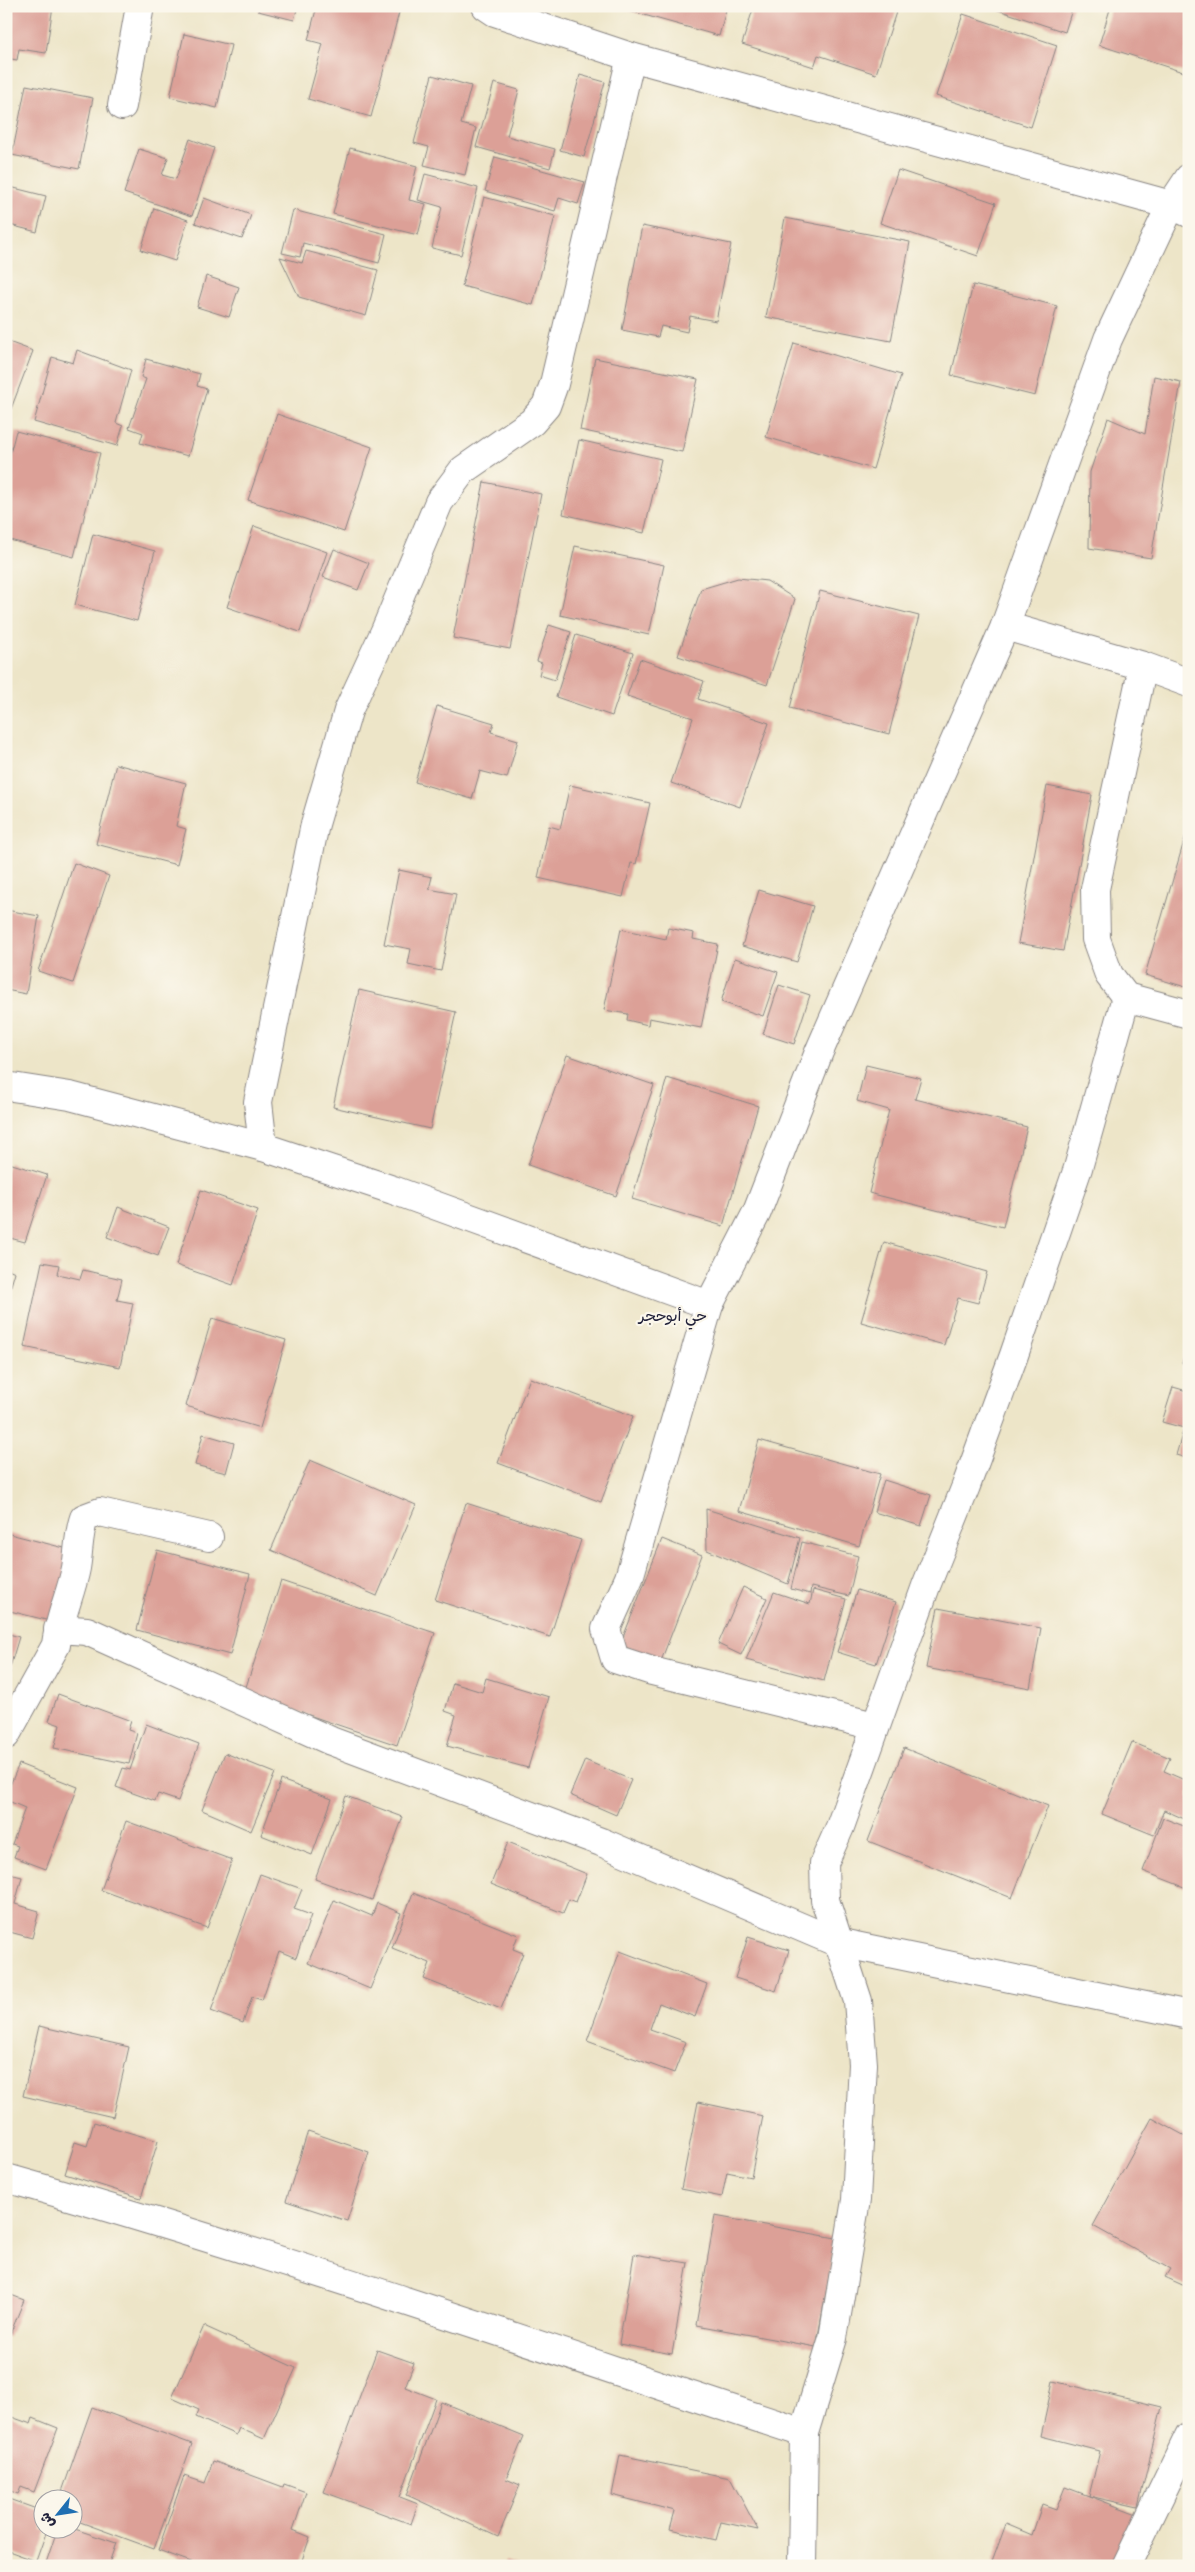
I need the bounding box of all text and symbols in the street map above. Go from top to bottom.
district label: حي أبوحجر [637,1306,707,1330]
north arrow [32,2490,82,2540]
text: ش [36,2509,58,2531]

